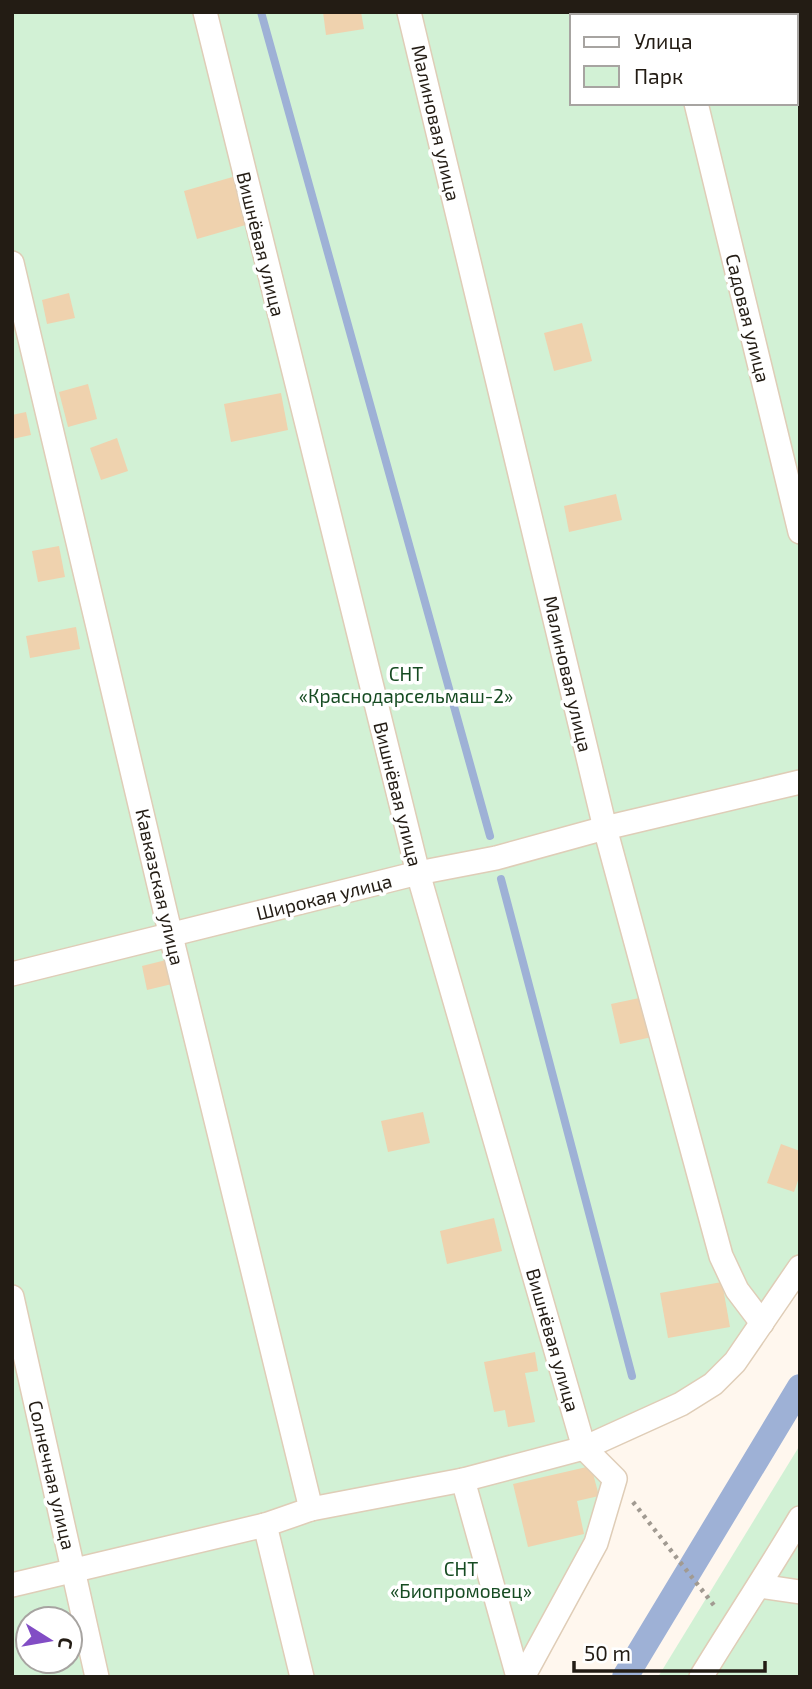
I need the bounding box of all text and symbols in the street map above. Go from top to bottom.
legend [570,14,798,105]
text: Улица [634,28,693,53]
street label: Малиновая улица [406,43,466,203]
text: Парк [634,63,683,88]
street label: Вишнёвая улица [231,169,291,319]
street label: Садовая улица [720,251,776,385]
street label: Малиновая улица [538,594,598,754]
park label: СНТ «Краснодарсельмаш-2» [299,662,513,707]
street label: Вишнёвая улица [368,719,428,869]
street label: Кавказская улица [130,806,190,968]
street label: Широкая улица [254,869,394,925]
street label: Вишнёвая улица [521,1265,585,1415]
street label: Солнечная улица [23,1398,81,1552]
park label: СНТ «Биопромовец» [390,1557,532,1602]
north arrow [14,1605,84,1675]
scale bar [574,1630,765,1674]
text: С [54,1636,79,1651]
text: 50 m [584,1640,631,1665]

